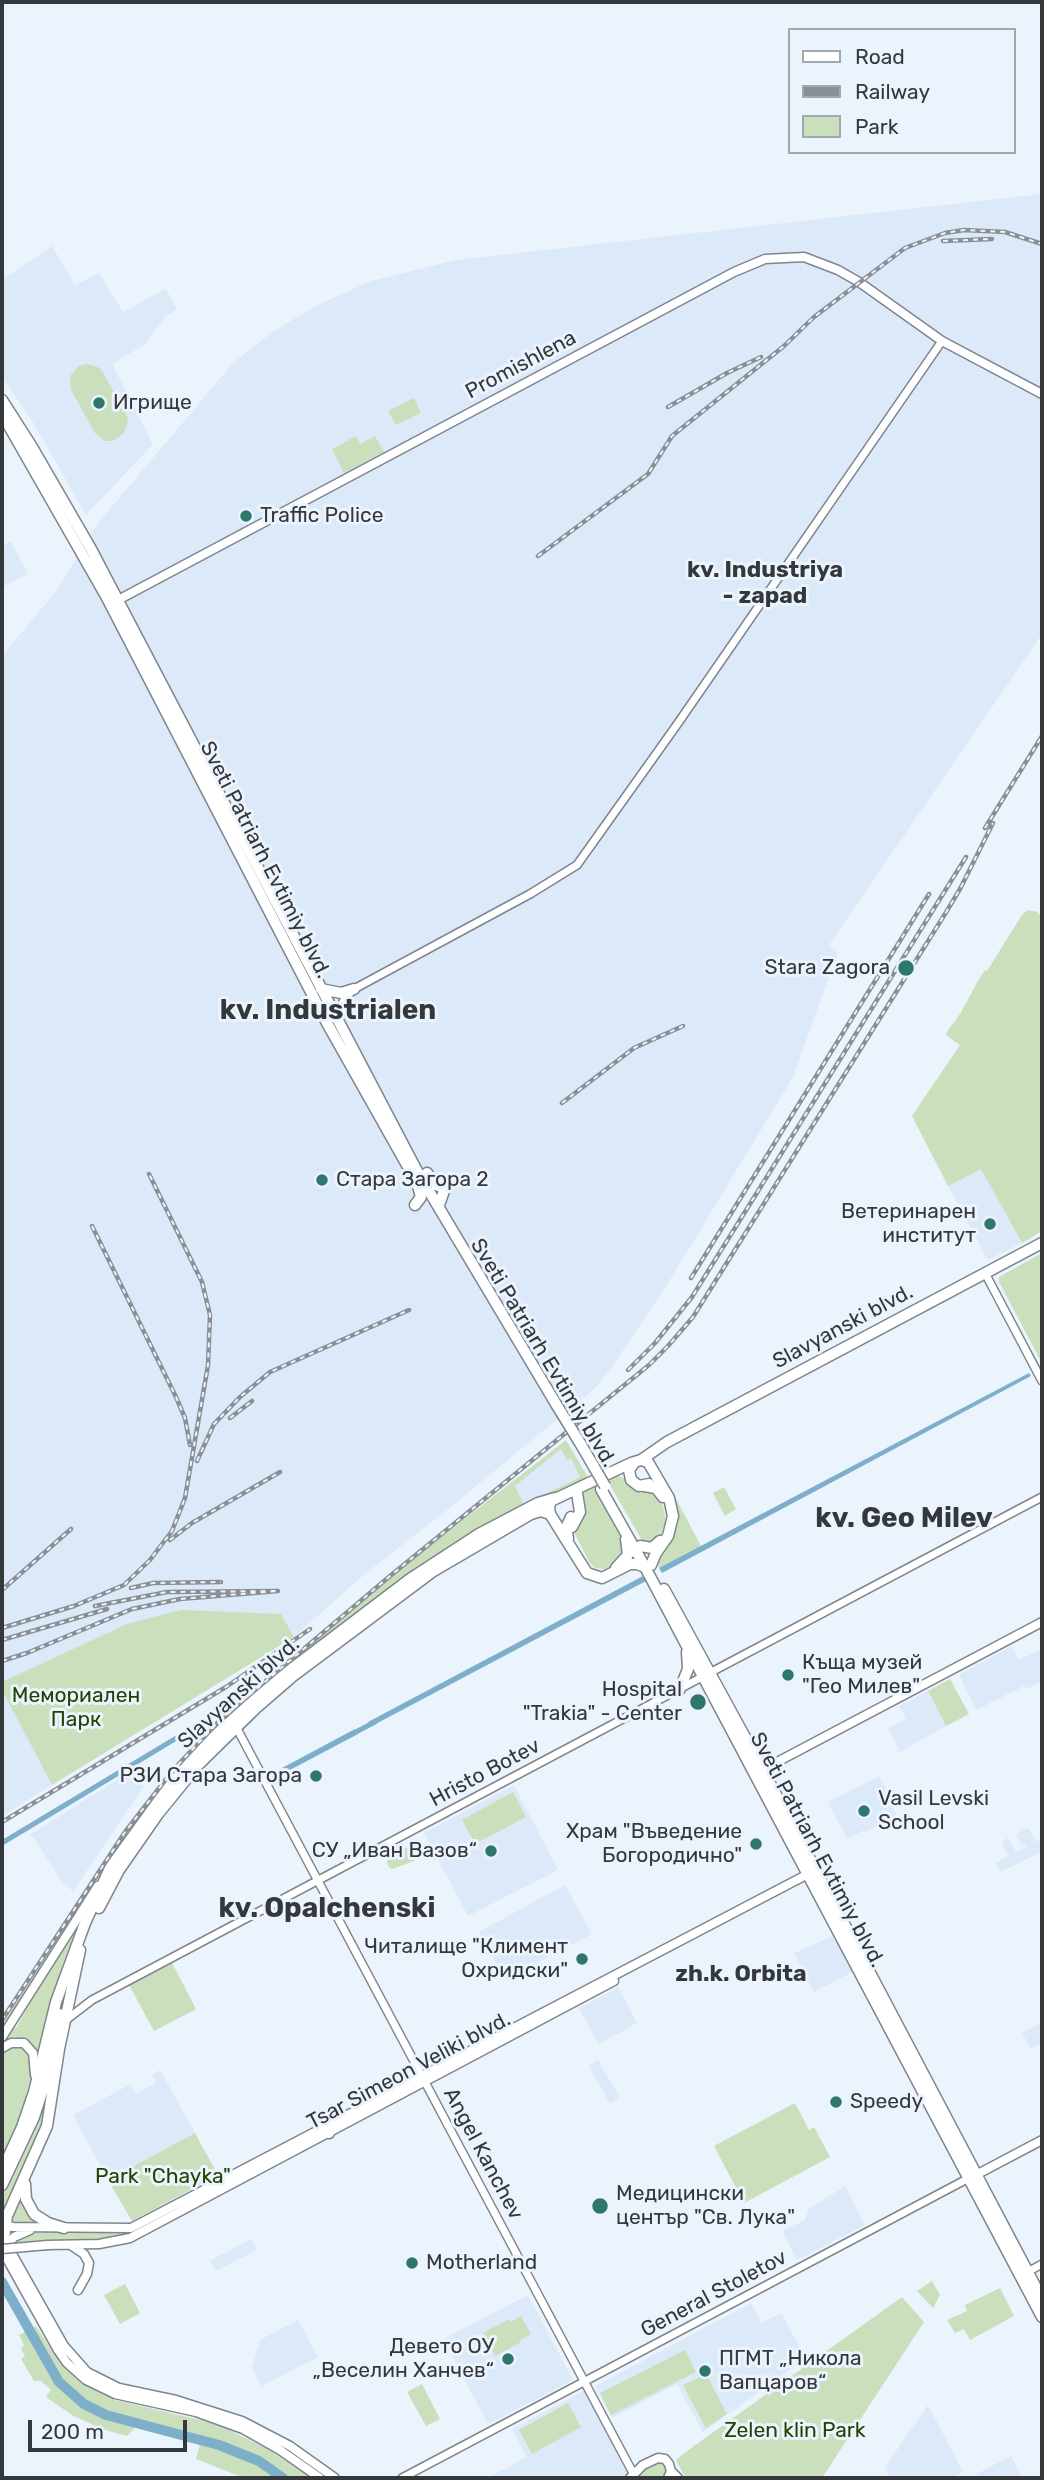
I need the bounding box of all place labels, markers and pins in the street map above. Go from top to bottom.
place label: Игрище [113,390,192,416]
marker: Игрище [91,395,107,411]
place label: Traffic Police [260,503,383,529]
marker: Traffic Police [238,508,254,524]
place label: Stara Zagora [764,955,890,981]
marker: Stara Zagora [896,958,916,978]
place label: Стара Загора 2 [336,1167,489,1193]
marker: Стара Загора 2 [314,1172,330,1188]
place label: Ветеринарен институт [841,1199,976,1249]
marker: Ветеринарен институт [982,1216,998,1232]
place label: Къща музей "Гео Милев" [802,1650,922,1700]
marker: Къща музей "Гео Милев" [780,1667,796,1683]
place label: Hospital "Trakia" - Center [523,1677,682,1727]
marker: Hospital "Trakia" - Center [688,1692,708,1712]
place label: РЗИ Стара Загора [120,1763,302,1789]
marker: РЗИ Стара Загора [308,1768,324,1784]
place label: Vasil Levski School [878,1786,989,1836]
marker: Vasil Levski School [856,1803,872,1819]
place label: Храм "Въведение Богородично" [566,1819,742,1869]
marker: Храм "Въведение Богородично" [748,1836,764,1852]
place label: СУ „Иван Вазов“ [312,1838,477,1864]
marker: СУ „Иван Вазов“ [483,1843,499,1859]
place label: Читалище "Климент Охридски" [364,1934,568,1984]
marker: Читалище "Климент Охридски" [574,1951,590,1967]
place label: Speedy [850,2089,923,2115]
marker: Speedy [828,2094,844,2110]
place label: Медицински център "Св. Лука" [616,2181,795,2231]
marker: Медицински център "Св. Лука" [590,2196,610,2216]
place label: Motherland [426,2250,537,2276]
marker: Motherland [404,2255,420,2271]
place label: Девето ОУ „Веселин Ханчев“ [313,2334,494,2384]
place label: ПГМТ „Никола Вапцаров“ [719,2346,862,2396]
marker: Девето ОУ „Веселин Ханчев“ [500,2351,516,2367]
marker: ПГМТ „Никола Вапцаров“ [697,2363,713,2379]

